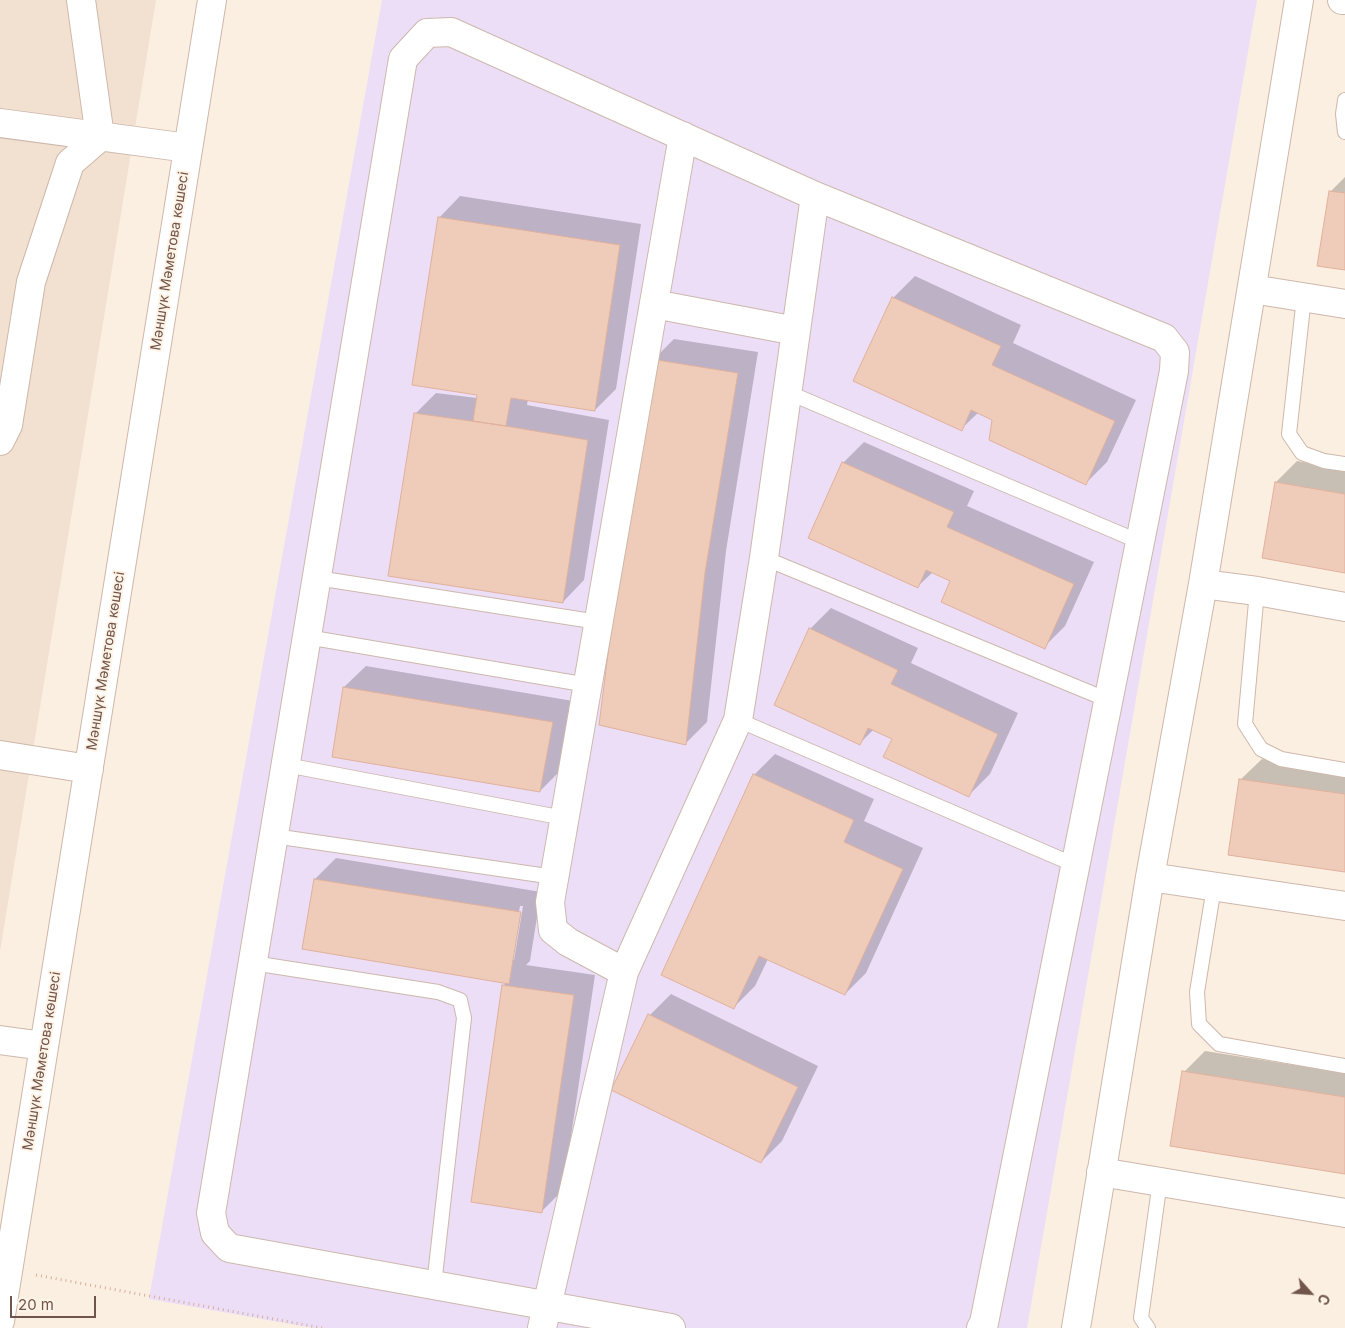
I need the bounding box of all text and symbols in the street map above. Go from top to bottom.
street label: Мәншүк Мәметова көшесі [148,170,192,352]
street label: Мәншүк Мәметова көшесі [84,570,128,752]
street label: Мәншүк Мәметова көшесі [20,970,64,1152]
north arrow [1285,1268,1335,1318]
scale bar [12,1286,99,1318]
text: С [1314,1291,1334,1308]
text: 20 m [18,1295,54,1314]

